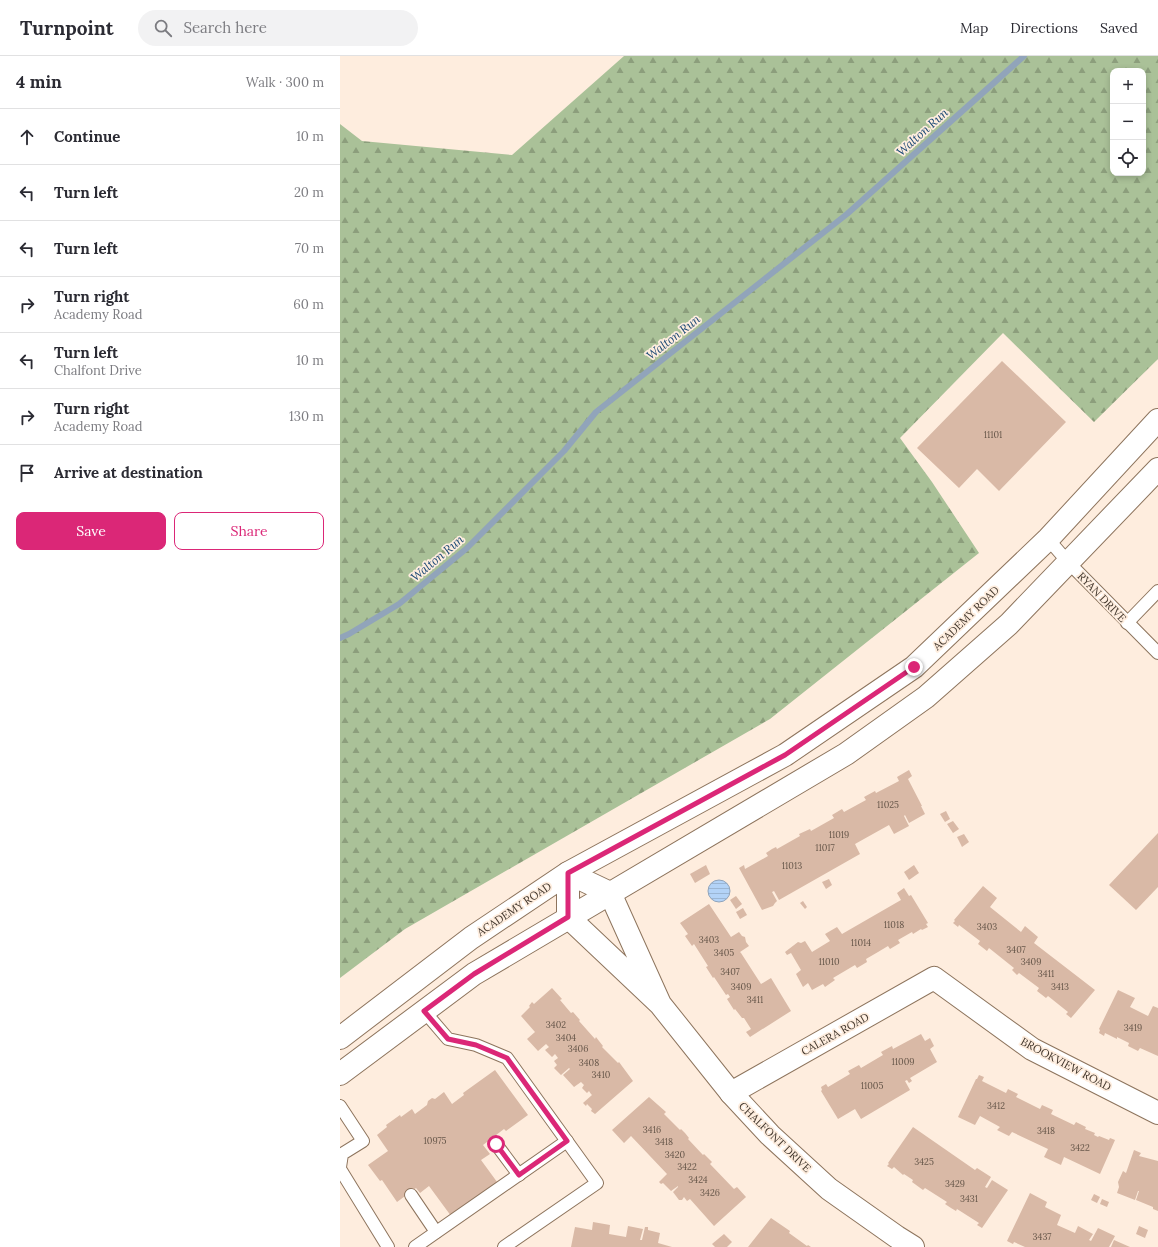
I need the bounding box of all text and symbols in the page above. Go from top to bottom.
search box [138,10,418,46]
text: Turnpoint [20,16,114,40]
icon: search [152,17,174,39]
text: Search here [184,18,267,37]
text: Map [960,19,988,37]
text: Directions [1010,19,1078,37]
text: Saved [1100,19,1138,37]
map controls [1110,68,1146,176]
button: + [1110,68,1146,104]
text: 4 min [16,71,62,93]
text: Walk · 300 m [246,74,324,91]
button: − [1110,104,1146,140]
water label: Walton Run [893,105,951,159]
icon: ahead [16,126,38,148]
text: Continue [54,127,120,146]
text: 10 m [296,128,324,145]
button: locate [1110,140,1146,176]
icon: left [16,182,38,204]
text: Turn left [54,183,118,202]
text: 20 m [294,184,324,201]
icon: left [16,238,38,260]
text: Turn left [54,239,118,258]
text: 70 m [295,240,324,257]
text: Turn right [54,287,130,306]
icon: right [16,294,38,316]
text: 60 m [293,296,324,313]
text: Academy Road [54,306,143,323]
water label: Walton Run [643,311,703,363]
text: Turn left [54,343,118,362]
icon: left [16,350,38,372]
text: 10 m [296,352,324,369]
text: Chalfont Drive [54,362,142,379]
text: Turn right [54,399,130,418]
icon: right [16,406,38,428]
text: 130 m [289,408,324,425]
text: Academy Road [54,418,143,435]
house number: 11101 [984,429,1002,440]
icon: arrive [16,462,38,484]
text: Arrive at destination [54,463,203,482]
button: Save [16,512,166,550]
button: Share [174,512,324,550]
water label: Walton Run [408,531,467,584]
street label: RYAN DRIVE [1075,569,1129,625]
street label: ACADEMY ROAD [929,583,1002,654]
route end [905,658,923,676]
house number: 11025 [877,799,899,810]
house number: 11019 [829,829,849,840]
house number: 11017 [815,842,835,853]
house number: 11013 [782,860,802,871]
street label: ACADEMY ROAD [473,879,554,940]
house number: 11018 [884,919,904,930]
house number: 3403 [977,921,997,932]
house number: 3403 [699,934,719,945]
house number: 11014 [851,937,871,948]
house number: 3407 [1006,944,1026,955]
house number: 3405 [714,947,734,958]
house number: 11010 [818,956,840,967]
house number: 3409 [1021,956,1041,967]
house number: 3407 [720,966,740,977]
house number: 3411 [1038,968,1054,979]
house number: 3409 [731,981,751,992]
house number: 3413 [1051,981,1069,992]
house number: 3411 [747,994,763,1005]
street label: CALERA ROAD [799,1010,871,1058]
house number: 3402 [546,1019,566,1030]
house number: 3419 [1124,1022,1142,1033]
house number: 3404 [556,1032,576,1043]
street label: BROOKVIEW ROAD [1018,1034,1114,1094]
house number: 3406 [568,1043,588,1054]
house number: 11009 [892,1056,914,1067]
house number: 3408 [579,1057,599,1068]
house number: 3410 [592,1069,611,1080]
house number: 11005 [861,1080,883,1091]
street label: CHALFONT DRIVE [736,1099,814,1175]
house number: 3412 [987,1100,1005,1111]
house number: 3416 [643,1124,661,1135]
house number: 3418 [1037,1125,1055,1136]
house number: 10975 [424,1135,447,1146]
route start [487,1135,505,1153]
house number: 3418 [655,1136,673,1147]
house number: 3422 [1070,1142,1090,1153]
house number: 3420 [665,1149,686,1160]
house number: 3425 [914,1156,934,1167]
house number: 3422 [677,1161,697,1172]
house number: 3424 [688,1174,708,1185]
house number: 3429 [945,1178,965,1189]
house number: 3426 [700,1187,720,1198]
house number: 3431 [960,1193,978,1204]
house number: 3437 [1033,1231,1051,1242]

